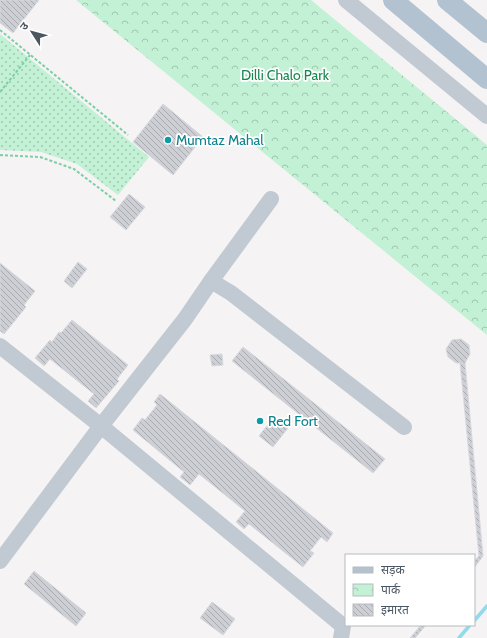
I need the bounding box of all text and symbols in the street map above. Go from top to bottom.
north arrow [12,12,52,52]
text: उ [16,19,32,33]
park label: Dilli Chalo Park [241,66,330,84]
place label: Mumtaz Mahal [176,131,264,149]
marker: Mumtaz Mahal [163,135,173,145]
place label: Red Fort [268,412,318,430]
marker: Red Fort [255,416,265,426]
legend [345,554,475,626]
text: सड़क [381,562,406,577]
text: पार्क [381,582,401,597]
text: इमारत [381,602,410,617]

